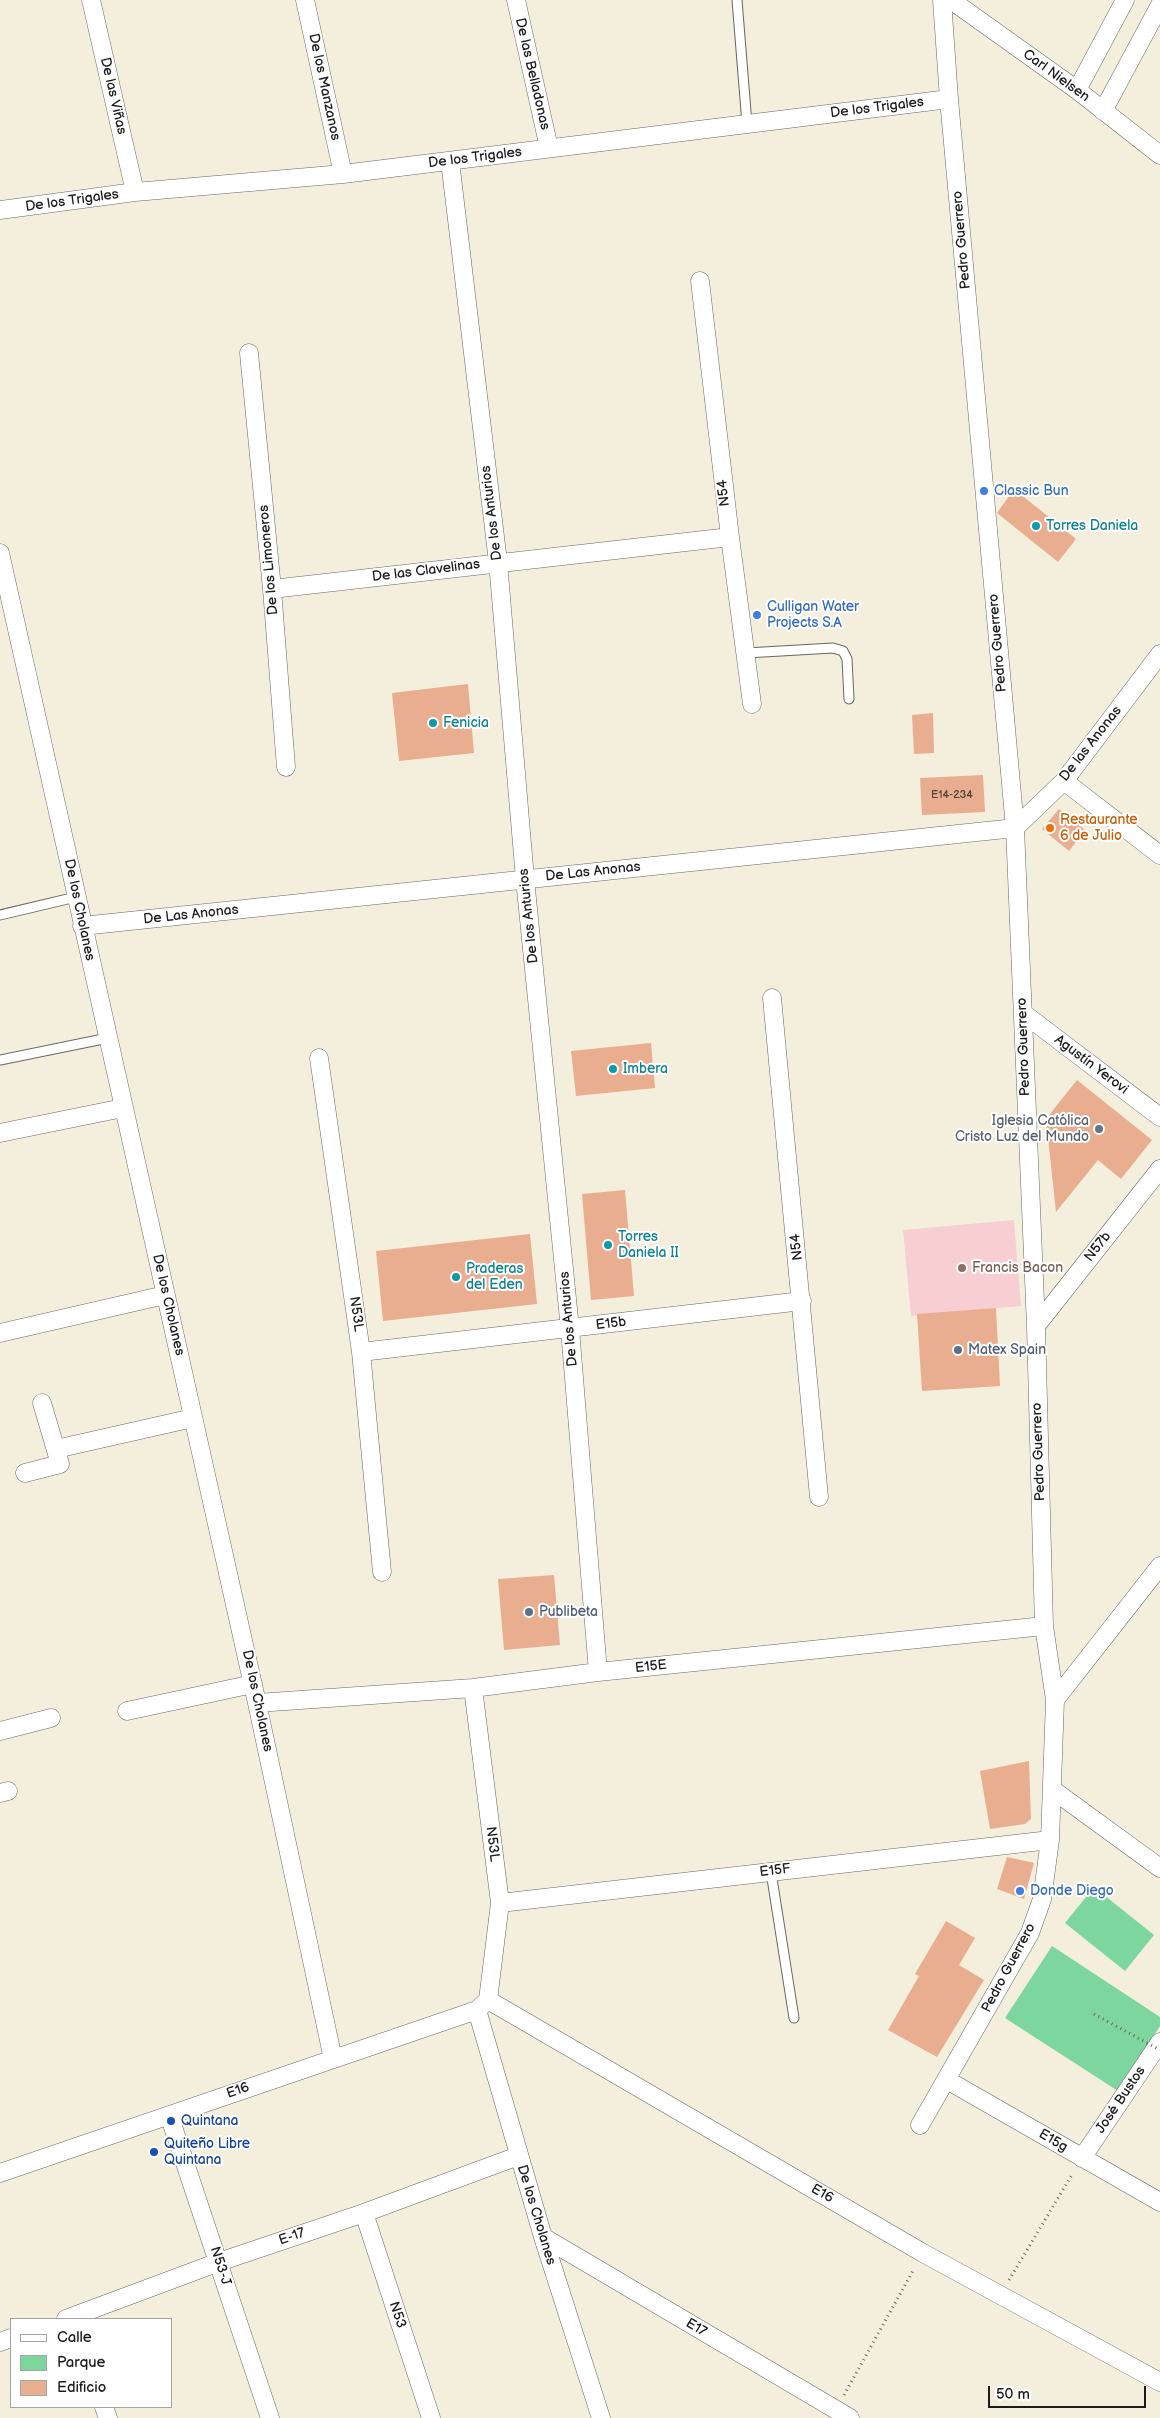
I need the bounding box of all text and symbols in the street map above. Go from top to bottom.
street label: De las Belladonas [511,16,553,132]
street label: De los Manzanos [304,32,344,142]
street label: Carl Nielsen [1019,46,1093,106]
street label: De las Viñas [96,56,130,136]
street label: De los Trigales [829,94,925,122]
street label: De los Trigales [427,144,523,172]
street label: De los Trigales [24,186,120,216]
street label: Pedro Guerrero [949,190,975,290]
street label: De los Anturios [478,465,506,561]
street label: N54 [714,479,734,507]
place label: Classic Bun [994,483,1069,499]
marker: Classic Bun [978,485,990,497]
street label: De los Limoneros [256,504,282,616]
place label: Torres Daniela [1046,518,1138,534]
marker: Torres Daniela [1030,520,1042,532]
street label: De las Clavelinas [371,556,481,586]
street label: Pedro Guerrero [985,593,1011,693]
place label: Culligan Water Projects S.A [767,599,859,632]
marker: Culligan Water Projects S.A [751,609,763,621]
street label: De las Anonas [1056,703,1126,785]
place label: Fenicia [443,715,489,731]
marker: Fenicia [427,717,439,729]
house number: E14-234 [931,788,973,802]
place label: Restaurante 6 de Julio [1060,812,1138,844]
marker: Restaurante 6 de Julio [1044,822,1056,834]
street label: De los Cholanes [60,858,98,962]
street label: De Las Anonas [545,859,641,885]
street label: De los Anturios [516,868,542,964]
street label: De Las Anonas [143,902,239,928]
street label: Pedro Guerrero [1014,997,1034,1097]
street label: Agustín Yerovi [1051,1032,1131,1098]
place label: Imbera [623,1061,668,1077]
marker: Imbera [607,1063,619,1075]
place label: Iglesia Católica Cristo Luz del Mundo [955,1113,1089,1146]
marker: Iglesia Católica Cristo Luz del Mundo [1093,1123,1105,1135]
place label: Torres Daniela II [618,1229,679,1262]
street label: N57b [1081,1229,1115,1265]
street label: N54 [787,1233,807,1261]
marker: Torres Daniela II [602,1239,614,1251]
street label: De los Cholanes [148,1253,188,1357]
place label: Francis Bacon [972,1260,1063,1276]
place label: Praderas del Eden [466,1261,523,1294]
marker: Francis Bacon [956,1262,968,1274]
marker: Praderas del Eden [450,1271,462,1283]
street label: De los Anturios [556,1271,582,1367]
street label: N53L [345,1295,367,1333]
street label: E15b [595,1314,627,1334]
place label: Matex Spain [968,1342,1046,1358]
marker: Matex Spain [952,1344,964,1356]
street label: Pedro Guerrero [1029,1402,1049,1502]
place label: Publibeta [539,1604,598,1620]
marker: Publibeta [523,1606,535,1618]
street label: De los Cholanes [238,1649,276,1753]
street label: E15E [634,1657,668,1677]
street label: N53L [482,1826,502,1862]
street label: E15F [759,1861,791,1881]
place label: Donde Diego [1030,1883,1114,1899]
marker: Donde Diego [1014,1885,1026,1897]
street label: Pedro Guerrero [978,1921,1040,2015]
street label: José Bustos [1092,2063,1150,2137]
street label: E16 [224,2079,252,2103]
place label: Quintana [181,2113,238,2129]
marker: Quintana [165,2115,177,2127]
street label: E15g [1035,2126,1071,2156]
place label: Quiteño Libre Quintana [164,2136,250,2168]
marker: Quiteño Libre Quintana [148,2146,160,2158]
street label: De los Cholanes [513,2163,559,2267]
street label: E16 [808,2181,836,2207]
street label: E-17 [277,2225,307,2249]
street label: N53-J [206,2244,234,2288]
street label: N53 [385,2299,409,2331]
street label: E17 [682,2315,710,2341]
legend [10,2318,172,2408]
text: Calle [57,2328,92,2347]
text: Parque [57,2353,105,2372]
scale bar [990,2376,1148,2408]
text: Edificio [57,2378,106,2397]
text: 50 m [996,2385,1030,2404]

